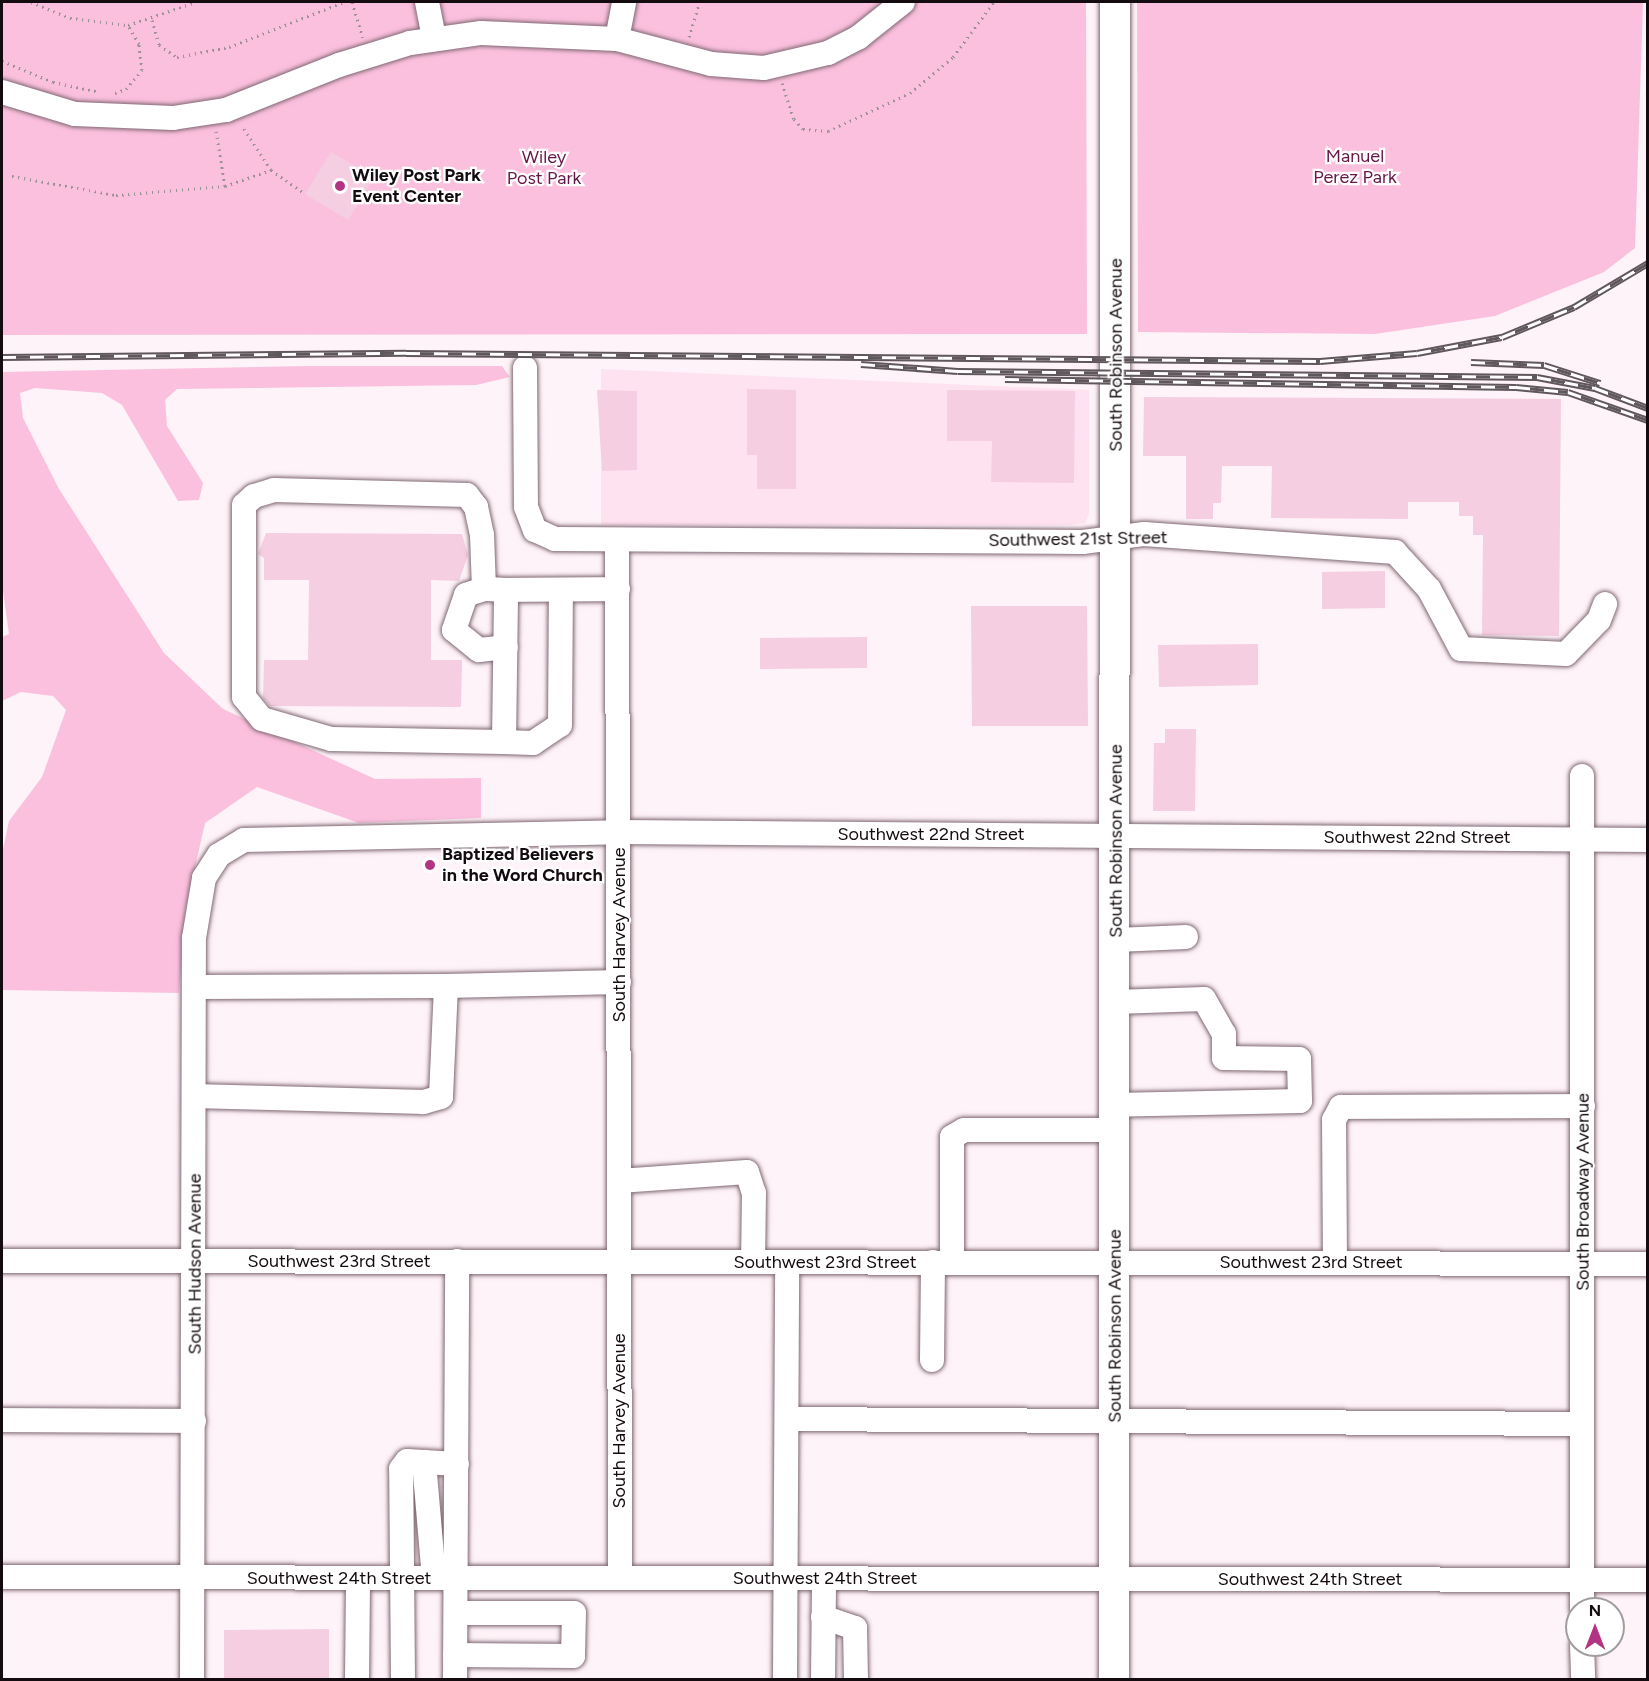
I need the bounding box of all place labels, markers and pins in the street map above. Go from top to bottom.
place label: Wiley Post Park Event Center [352,165,481,207]
marker: Wiley Post Park Event Center [333,179,347,193]
place label: Baptized Believers in the Word Church [442,844,603,886]
marker: Baptized Believers in the Word Church [423,858,437,872]

